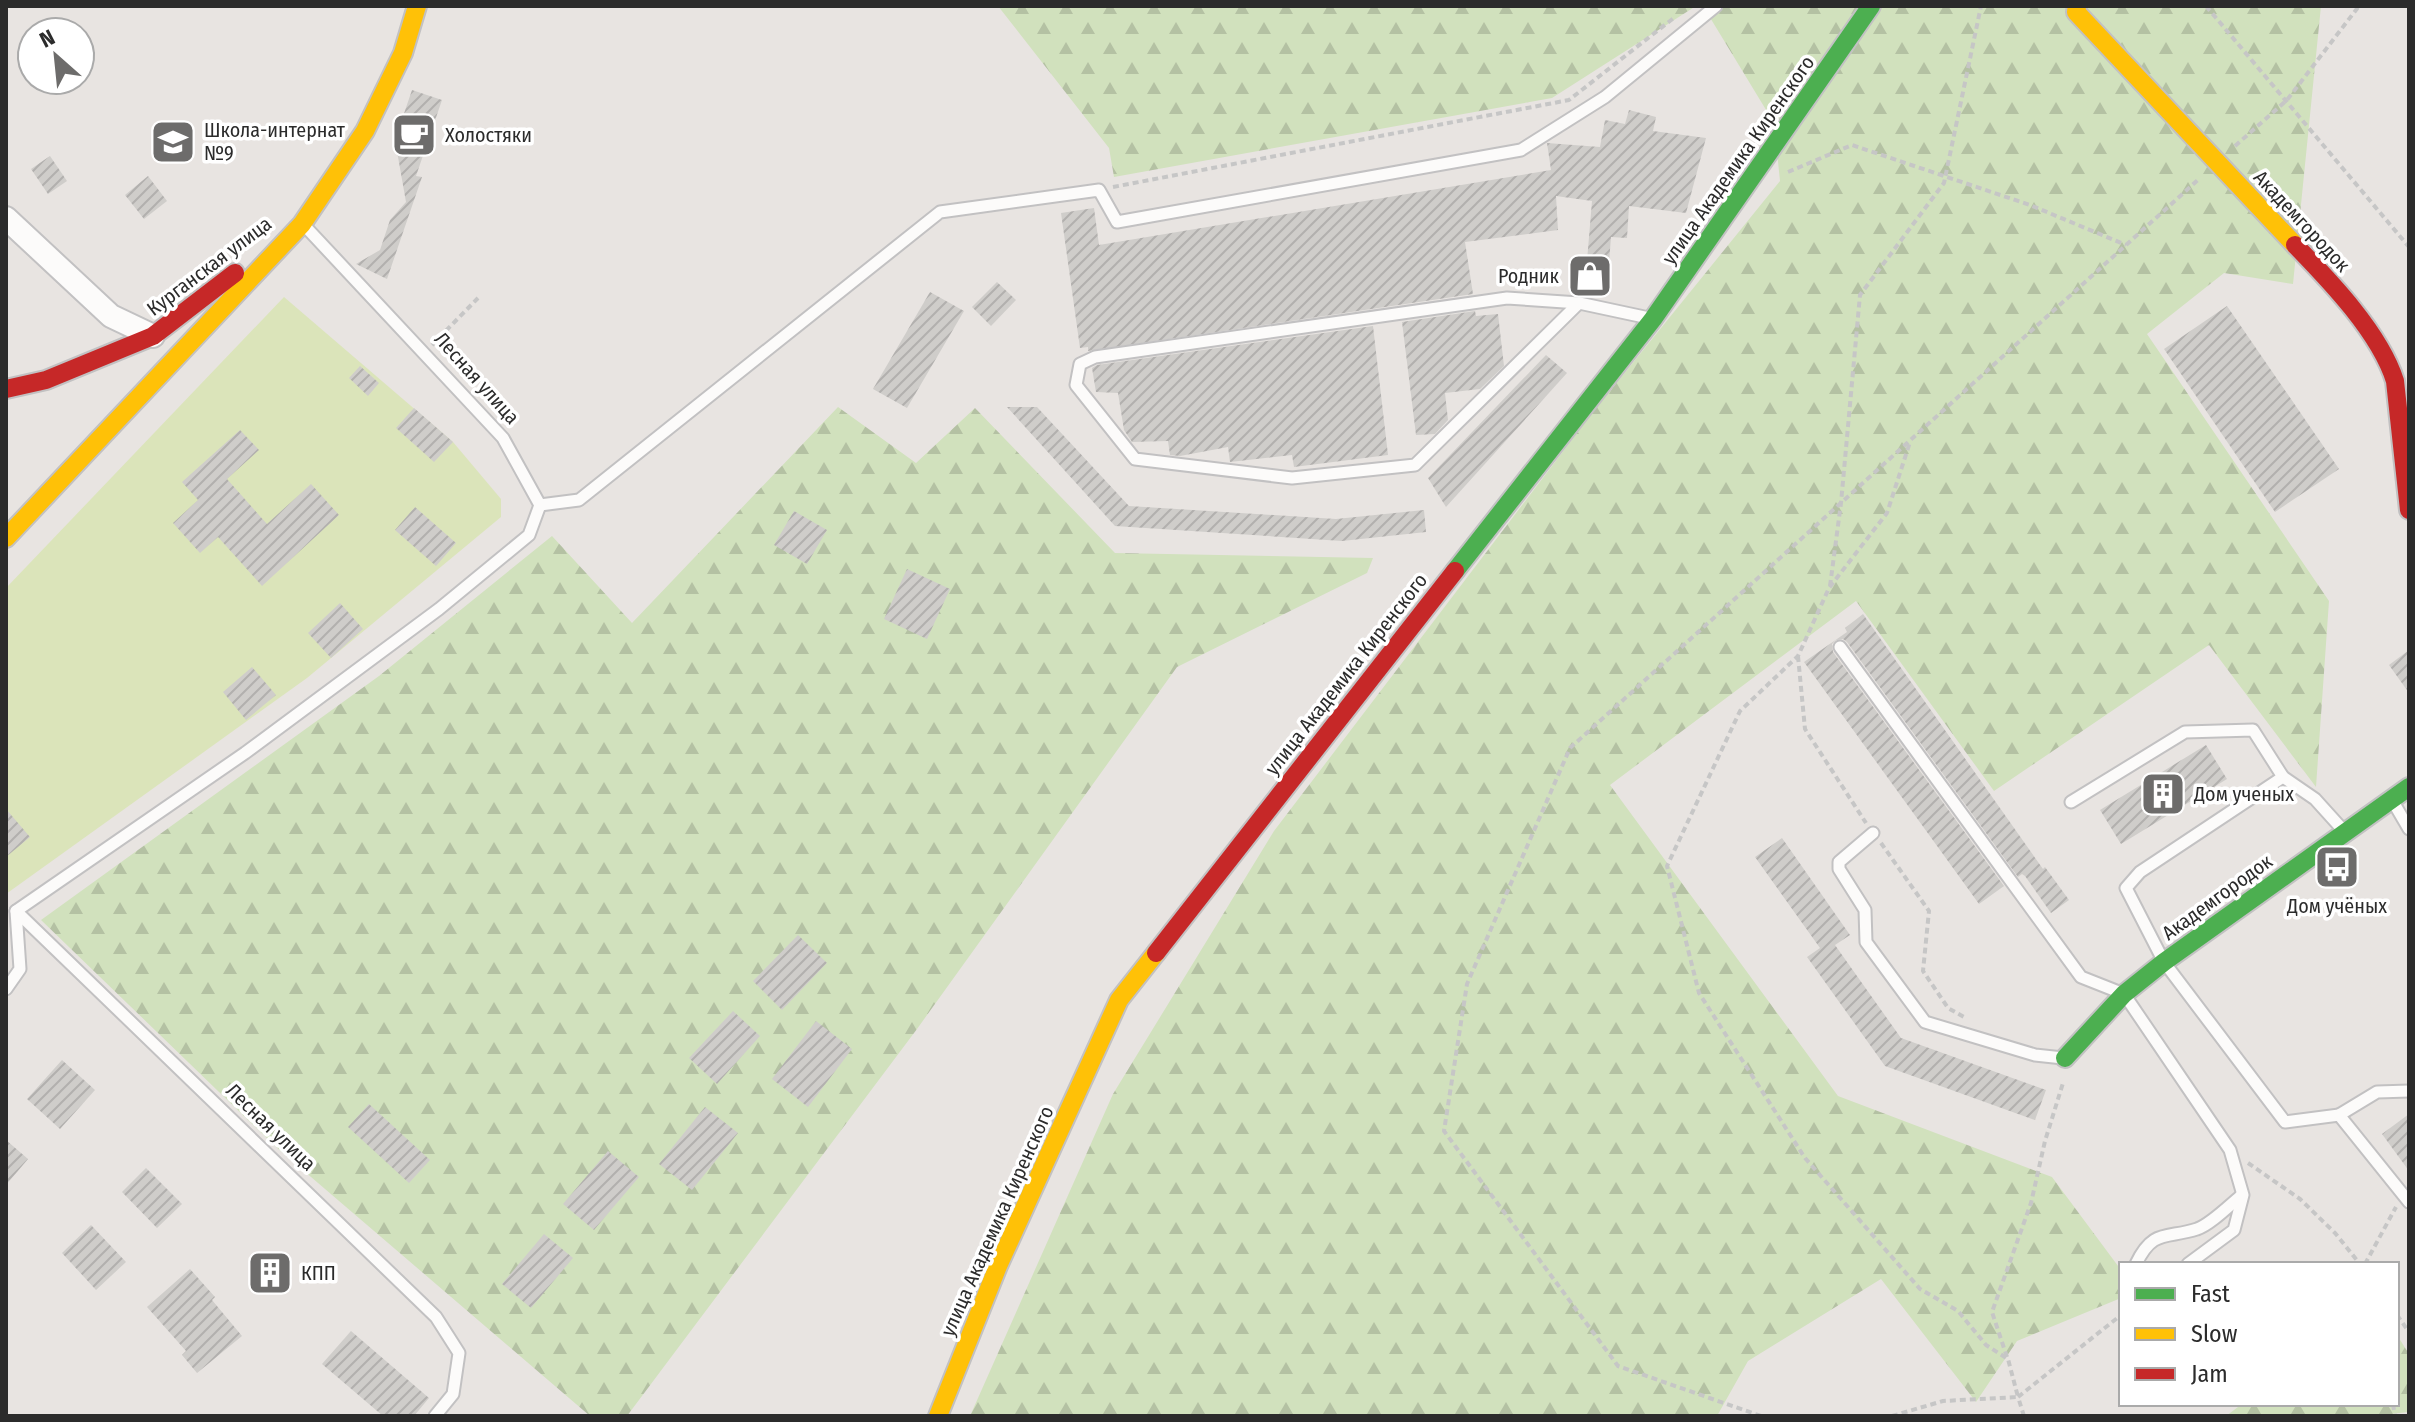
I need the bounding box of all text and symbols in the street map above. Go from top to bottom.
north arrow [16,16,96,96]
text: N [35,24,59,54]
street label: улица Академика Киренского [1657,51,1819,269]
cafe icon: Холостяки [390,111,438,159]
school or university icon: Школа-интернат №9 [149,118,197,166]
place label: Школа-интернат №9 [204,118,346,165]
place label: Холостяки [445,123,532,147]
street label: Академгородок [2249,165,2356,277]
street label: Курганская улица [142,211,276,321]
shop icon: Родник [1566,252,1614,300]
place label: Родник [1498,264,1560,288]
street label: Лесная улица [429,327,525,429]
street label: улица Академика Киренского [1260,568,1432,780]
building icon: Дом ученых [2139,770,2187,818]
place label: Дом ученых [2193,782,2294,806]
bus stop icon: Дом учёных [2313,843,2361,891]
street label: Академгородок [2157,849,2277,945]
place label: Дом учёных [2286,894,2387,918]
street label: Лесная улица [221,1078,321,1176]
street label: улица Академика Киренского [935,1102,1059,1340]
building icon: КПП [246,1249,294,1297]
place label: КПП [301,1261,336,1285]
legend [2119,1262,2399,1406]
text: Fast [2191,1280,2230,1308]
text: Slow [2191,1320,2238,1348]
text: Jam [2191,1360,2228,1388]

